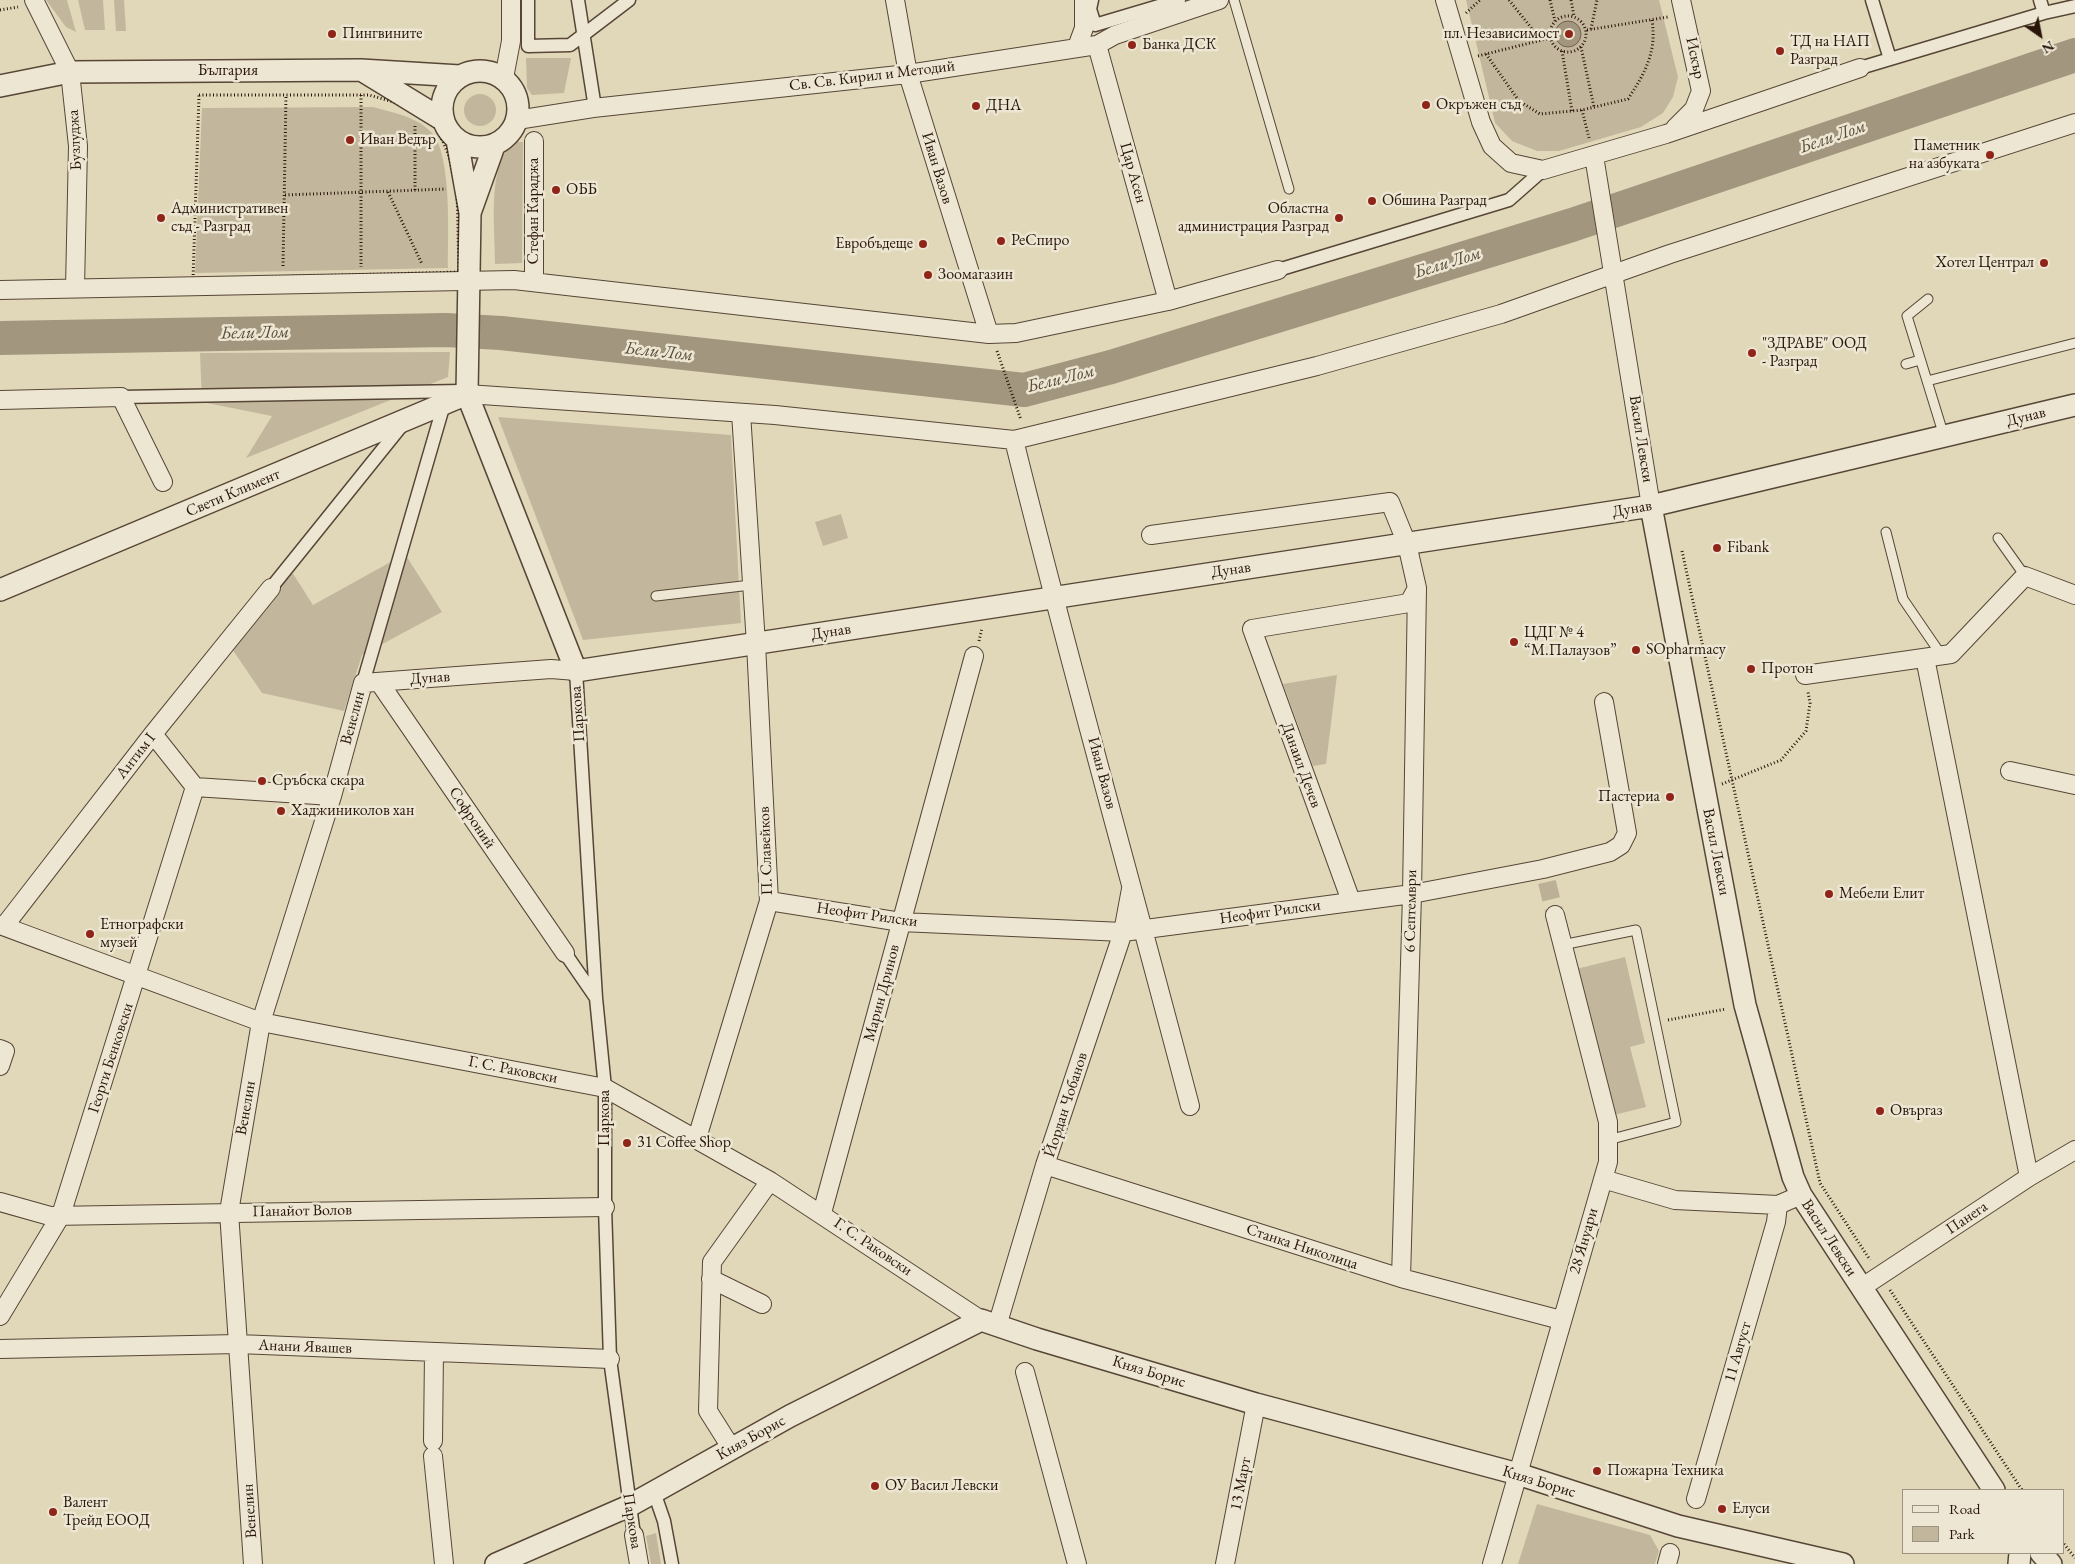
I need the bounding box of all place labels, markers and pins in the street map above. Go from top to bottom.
place label: Пингвините [342,24,423,44]
place label: пл. Независимост [1444,24,1559,44]
marker: Пингвините [326,28,338,40]
marker: пл. Независимост [1563,28,1575,40]
place label: ТД на НАП Разград [1790,32,1870,70]
place label: Банка ДСК [1142,35,1216,55]
marker: Банка ДСК [1126,39,1138,51]
marker: ТД на НАП Разград [1774,45,1786,57]
place label: Окръжен съд [1436,95,1521,115]
place label: ДНА [986,96,1021,116]
marker: Окръжен съд [1420,99,1432,111]
marker: ДНА [970,100,982,112]
place label: Иван Ведър [360,130,436,150]
marker: Иван Ведър [344,134,356,146]
place label: Паметник на азбуката [1909,136,1980,174]
marker: Паметник на азбуката [1984,149,1996,161]
place label: ОББ [566,180,597,200]
marker: ОББ [550,184,562,196]
place label: Обшина Разград [1382,191,1487,211]
marker: Обшина Разград [1366,195,1378,207]
place label: Административен съд - Разград [171,199,288,237]
place label: Областна администрация Разград [1178,199,1329,237]
marker: Административен съд - Разград [155,212,167,224]
marker: Областна администрация Разград [1333,212,1345,224]
place label: РеСпиро [1011,231,1069,251]
place label: Евробъдеще [835,234,913,254]
marker: РеСпиро [995,235,1007,247]
marker: Евробъдеще [917,238,929,250]
place label: Хотел Централ [1935,253,2034,273]
marker: Хотел Централ [2038,257,2050,269]
place label: Зоомагазин [938,265,1013,285]
marker: Зоомагазин [922,269,934,281]
place label: "ЗДРАВЕ" ООД - Разград [1762,334,1867,372]
marker: "ЗДРАВЕ" ООД - Разград [1746,347,1758,359]
place label: Fibank [1727,538,1769,558]
marker: Fibank [1711,542,1723,554]
place label: ЦДГ № 4 “М.Палаузов” [1524,623,1617,661]
marker: ЦДГ № 4 “М.Палаузов” [1508,636,1520,648]
place label: SOpharmacy [1646,640,1726,660]
marker: SOpharmacy [1630,644,1642,656]
place label: Протон [1761,659,1813,679]
marker: Протон [1745,663,1757,675]
place label: Сръбска скара [272,771,365,791]
marker: Сръбска скара [256,775,268,787]
place label: Пастериа [1598,787,1660,807]
marker: Пастериа [1664,791,1676,803]
place label: Хаджиниколов хан [291,801,414,821]
marker: Хаджиниколов хан [275,805,287,817]
place label: Мебели Елит [1839,884,1924,904]
marker: Мебели Елит [1823,888,1835,900]
place label: Етнографски музей [100,915,184,953]
marker: Етнографски музей [84,928,96,940]
place label: Овъргаз [1890,1101,1943,1121]
marker: Овъргаз [1874,1105,1886,1117]
place label: 31 Coffee Shop [637,1133,731,1153]
marker: 31 Coffee Shop [621,1137,633,1149]
place label: Пожарна Техника [1607,1461,1724,1481]
marker: Пожарна Техника [1591,1465,1603,1477]
place label: ОУ Васил Левски [885,1476,998,1496]
marker: ОУ Васил Левски [869,1480,881,1492]
place label: Валент Трейд ЕООД [63,1493,150,1531]
place label: Елуси [1732,1499,1770,1519]
marker: Елуси [1716,1503,1728,1515]
marker: Валент Трейд ЕООД [47,1506,59,1518]

